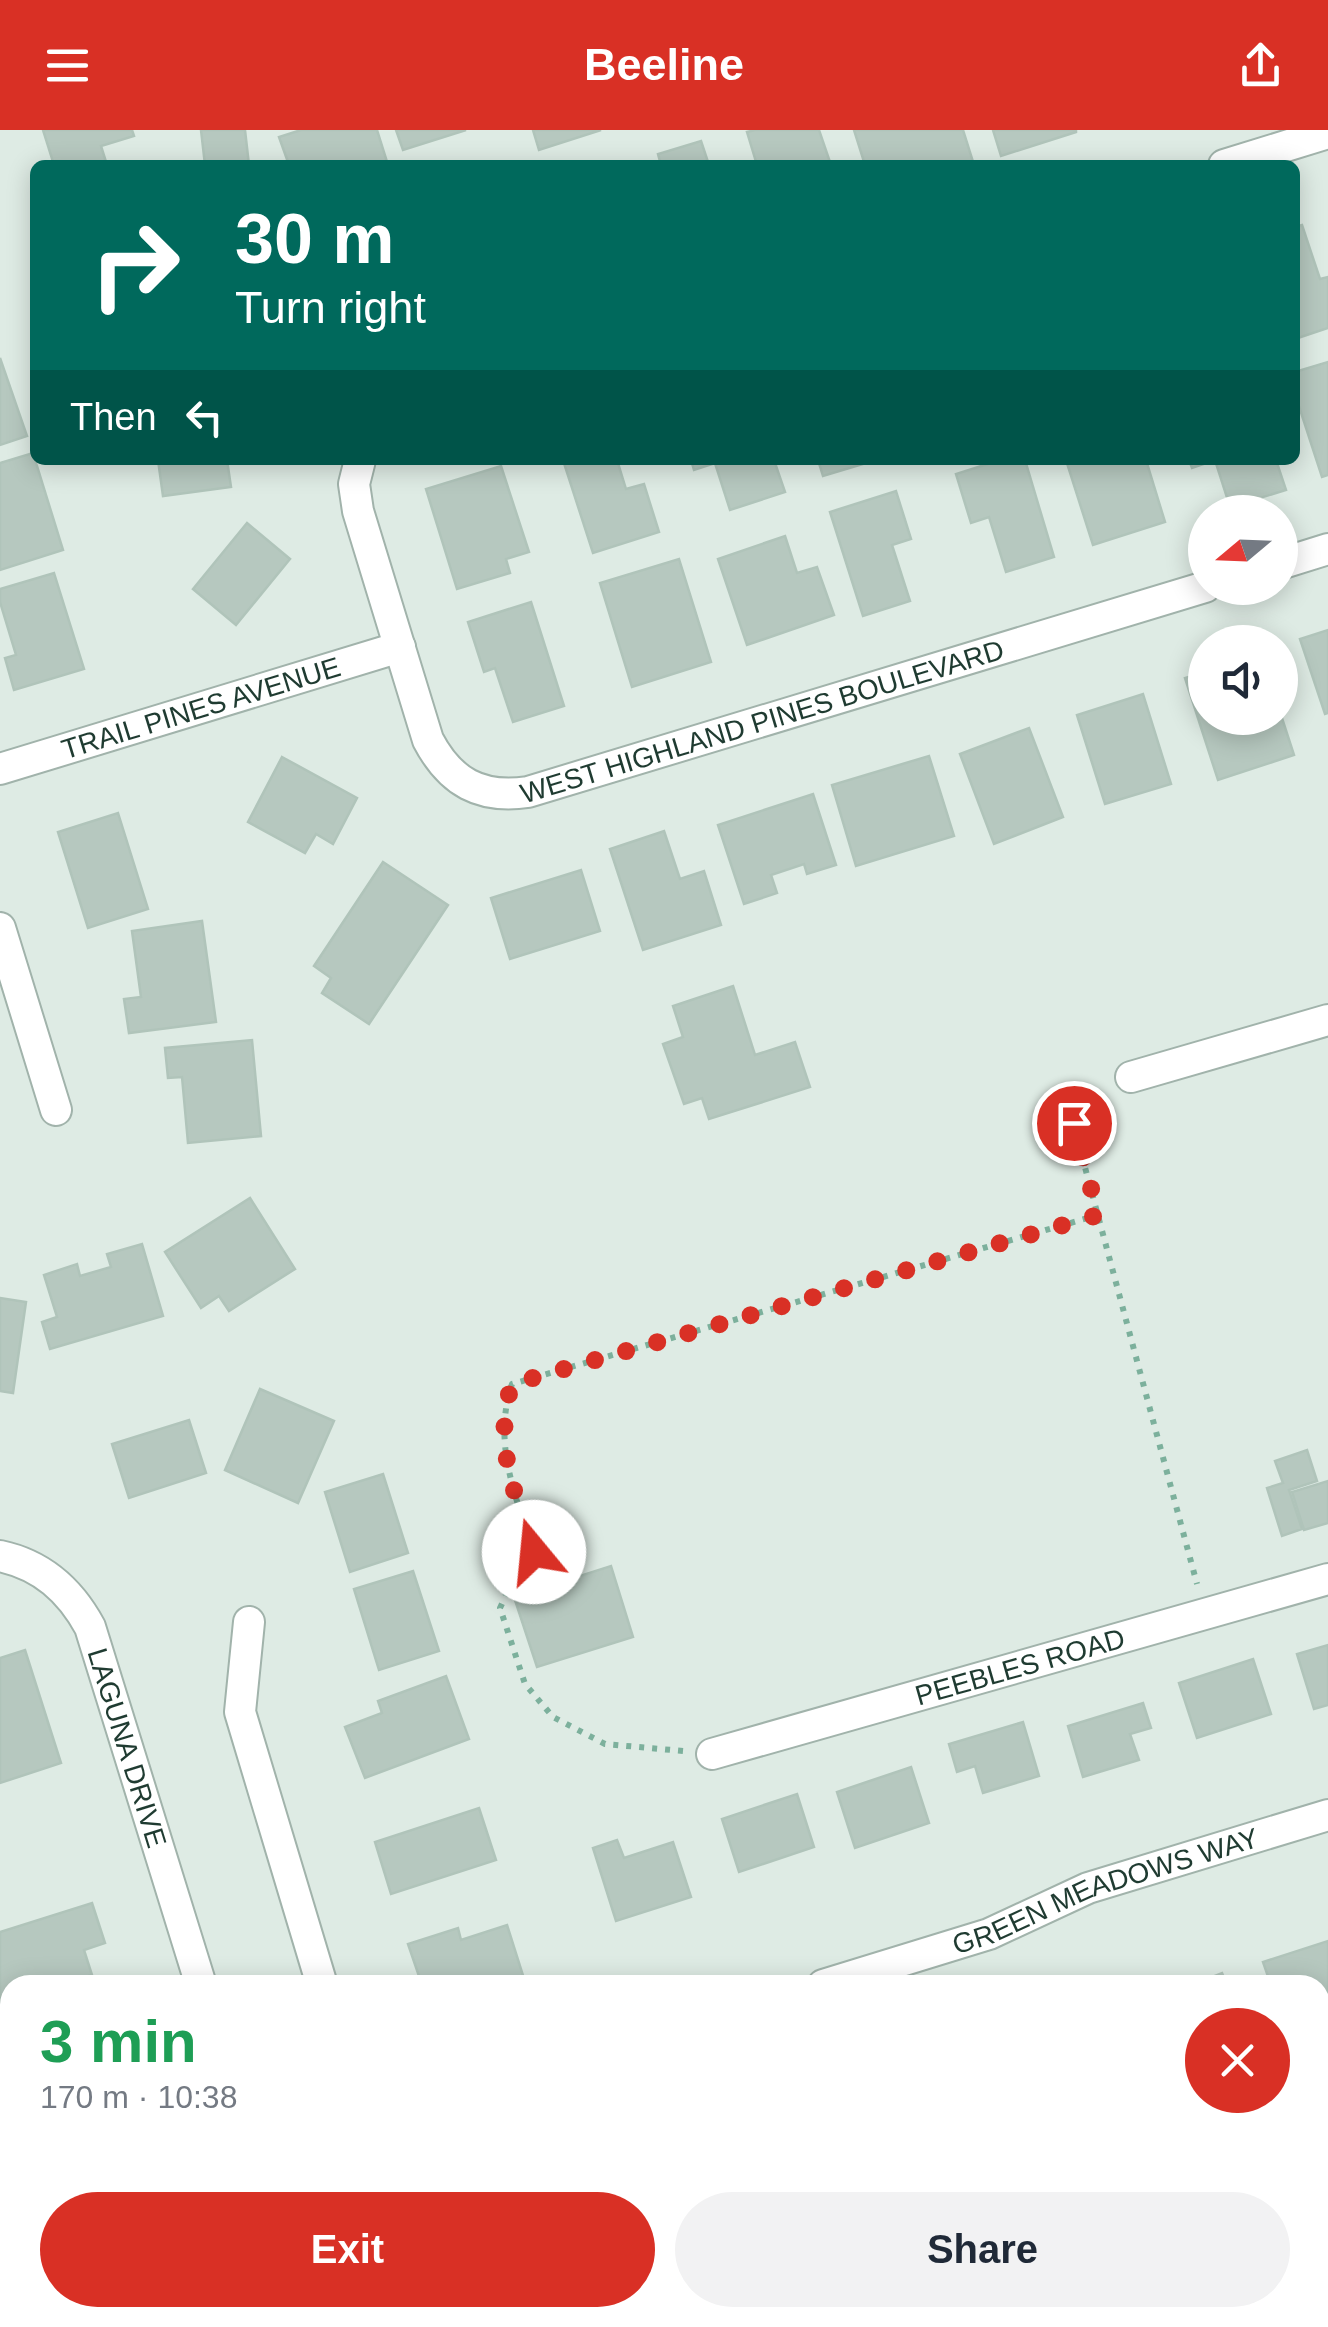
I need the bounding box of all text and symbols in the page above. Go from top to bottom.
icon: menu [40,38,95,93]
icon: share [1233,38,1288,93]
text: Beeline [584,39,744,90]
icon: right [70,200,200,330]
text: 30 m [235,200,395,278]
text: Turn right [235,282,426,333]
icon: left [177,390,232,445]
text: Then [70,396,157,438]
north arrow [1188,495,1298,605]
map controls [1188,495,1298,735]
button: sound [1188,625,1298,735]
street label: WEST HIGHLAND PINES BOULEVARD [517,634,1008,809]
street label: TRAIL PINES AVENUE [58,651,344,765]
pin [1032,1081,1117,1166]
icon: arrive [1047,1096,1102,1151]
position arrow [482,1500,586,1604]
street label: PEEBLES ROAD [912,1623,1128,1712]
street label: LAGUNA DRIVE [81,1644,172,1851]
street label: GREEN MEADOWS WAY [949,1822,1262,1960]
text: 3 min [40,2008,197,2075]
button: close [1185,2008,1290,2113]
text: 170 m · 10:38 [40,2079,237,2115]
button: Exit [40,2192,655,2307]
button: Share [675,2192,1290,2307]

